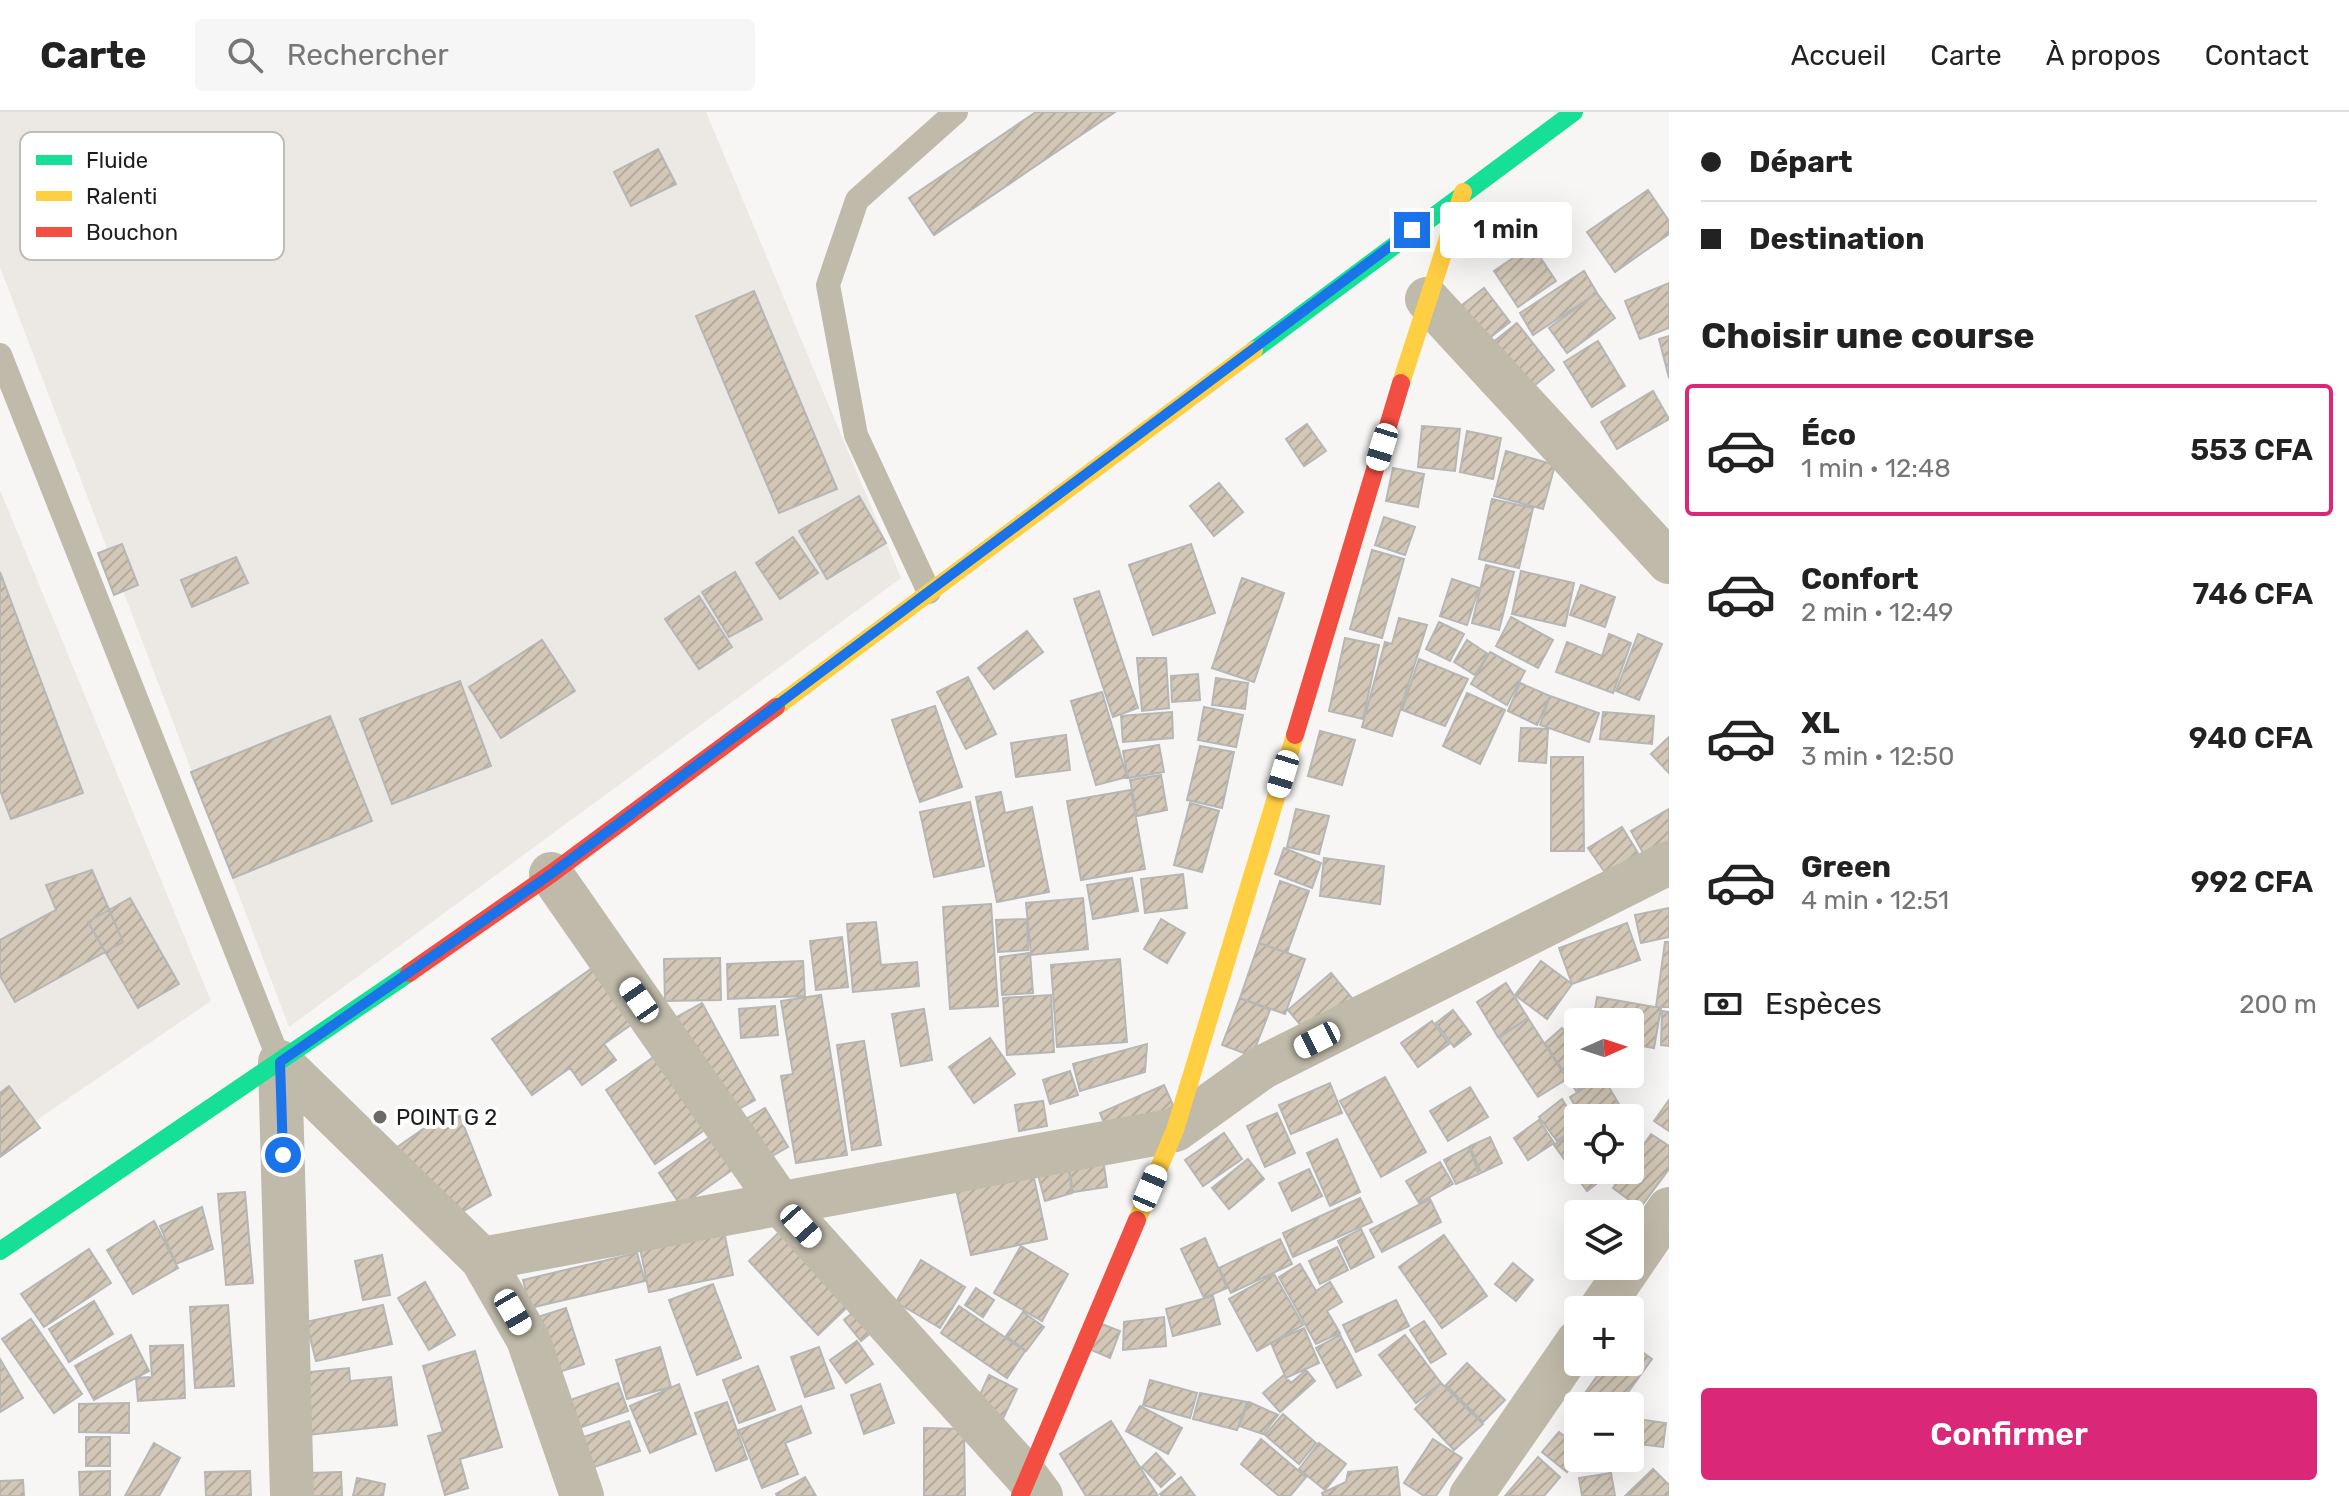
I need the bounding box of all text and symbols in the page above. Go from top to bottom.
search box [195,19,755,91]
text: Carte [40,32,147,78]
icon: search [223,33,267,77]
text: Rechercher [287,37,449,73]
text: Accueil [1791,39,1886,72]
text: Carte [1930,39,2002,72]
text: À propos [2046,39,2161,72]
text: Contact [2205,39,2309,72]
legend [20,132,284,260]
text: Départ [1749,144,1853,180]
text: Fluide [86,147,148,174]
text: Ralenti [86,183,157,210]
callout: 1 min [1440,202,1572,258]
route end [1394,212,1430,248]
text: 1 min [1473,214,1539,245]
text: Bouchon [86,219,178,246]
text: Destination [1749,221,1924,257]
text: Choisir une course [1701,314,2035,357]
icon: car [1705,414,1777,486]
text: Éco [1801,417,1856,453]
car [1364,421,1400,473]
text: 553 CFA [2190,432,2313,468]
text: 1 min · 12:48 [1801,453,1951,484]
icon: car [1705,558,1777,630]
text: Confort [1801,561,1919,597]
text: 746 CFA [2192,576,2313,612]
text: 2 min · 12:49 [1801,597,1954,628]
icon: car [1705,702,1777,774]
text: XL [1801,705,1840,741]
text: 940 CFA [2189,720,2313,756]
text: 3 min · 12:50 [1801,741,1954,772]
car [1265,748,1301,800]
icon: car [1705,846,1777,918]
text: Green [1801,849,1891,885]
text: 992 CFA [2191,864,2313,900]
text: 4 min · 12:51 [1801,885,1949,916]
car [615,973,663,1027]
icon: cash [1701,982,1745,1026]
text: Espèces [1765,986,1882,1022]
text: 200 m [2239,989,2317,1020]
north arrow [1564,1008,1644,1088]
map controls [1564,1008,1644,1472]
car [1290,1018,1344,1062]
place label: POINT G 2 [396,1104,497,1131]
button: locate [1564,1104,1644,1184]
marker: POINT G 2 [371,1108,389,1126]
route start [265,1137,301,1173]
car [1130,1161,1170,1215]
car [776,1200,826,1252]
button: layers [1564,1200,1644,1280]
car [491,1285,535,1339]
button: + [1564,1296,1644,1376]
button: Confirmer [1701,1388,2317,1480]
button: − [1564,1392,1644,1472]

